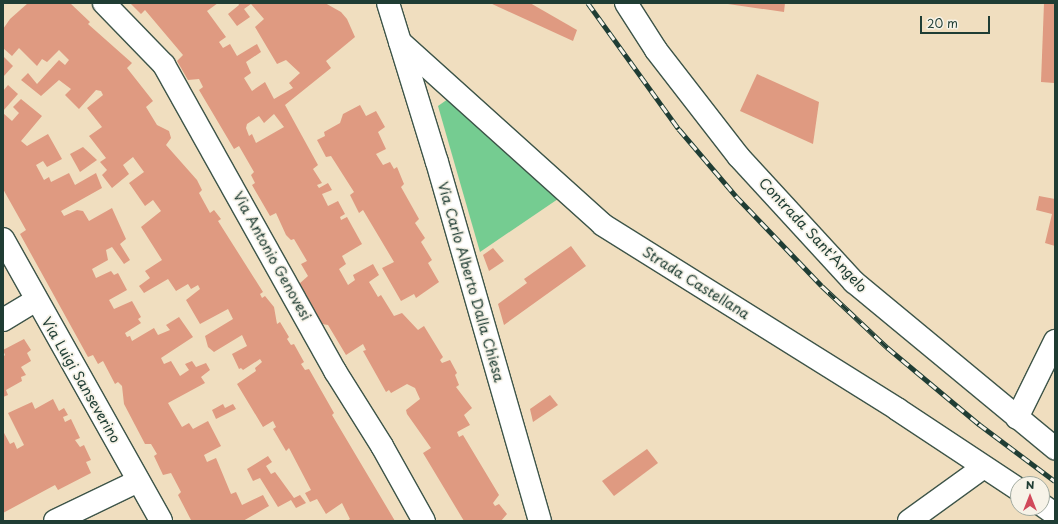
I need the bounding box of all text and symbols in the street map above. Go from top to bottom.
scale bar [922,8,992,34]
text: 20 m [927,14,958,32]
street label: Contrada Sant'Angelo [756,175,870,295]
street label: Via Carlo Alberto Dalla Chiesa [434,179,508,385]
street label: Via Antonio Genovesi [230,189,314,323]
street label: Strada Castellana [640,244,752,322]
street label: Via Luigi Sanseverino [38,314,124,446]
north arrow [1010,476,1050,516]
text: N [1026,476,1034,493]

